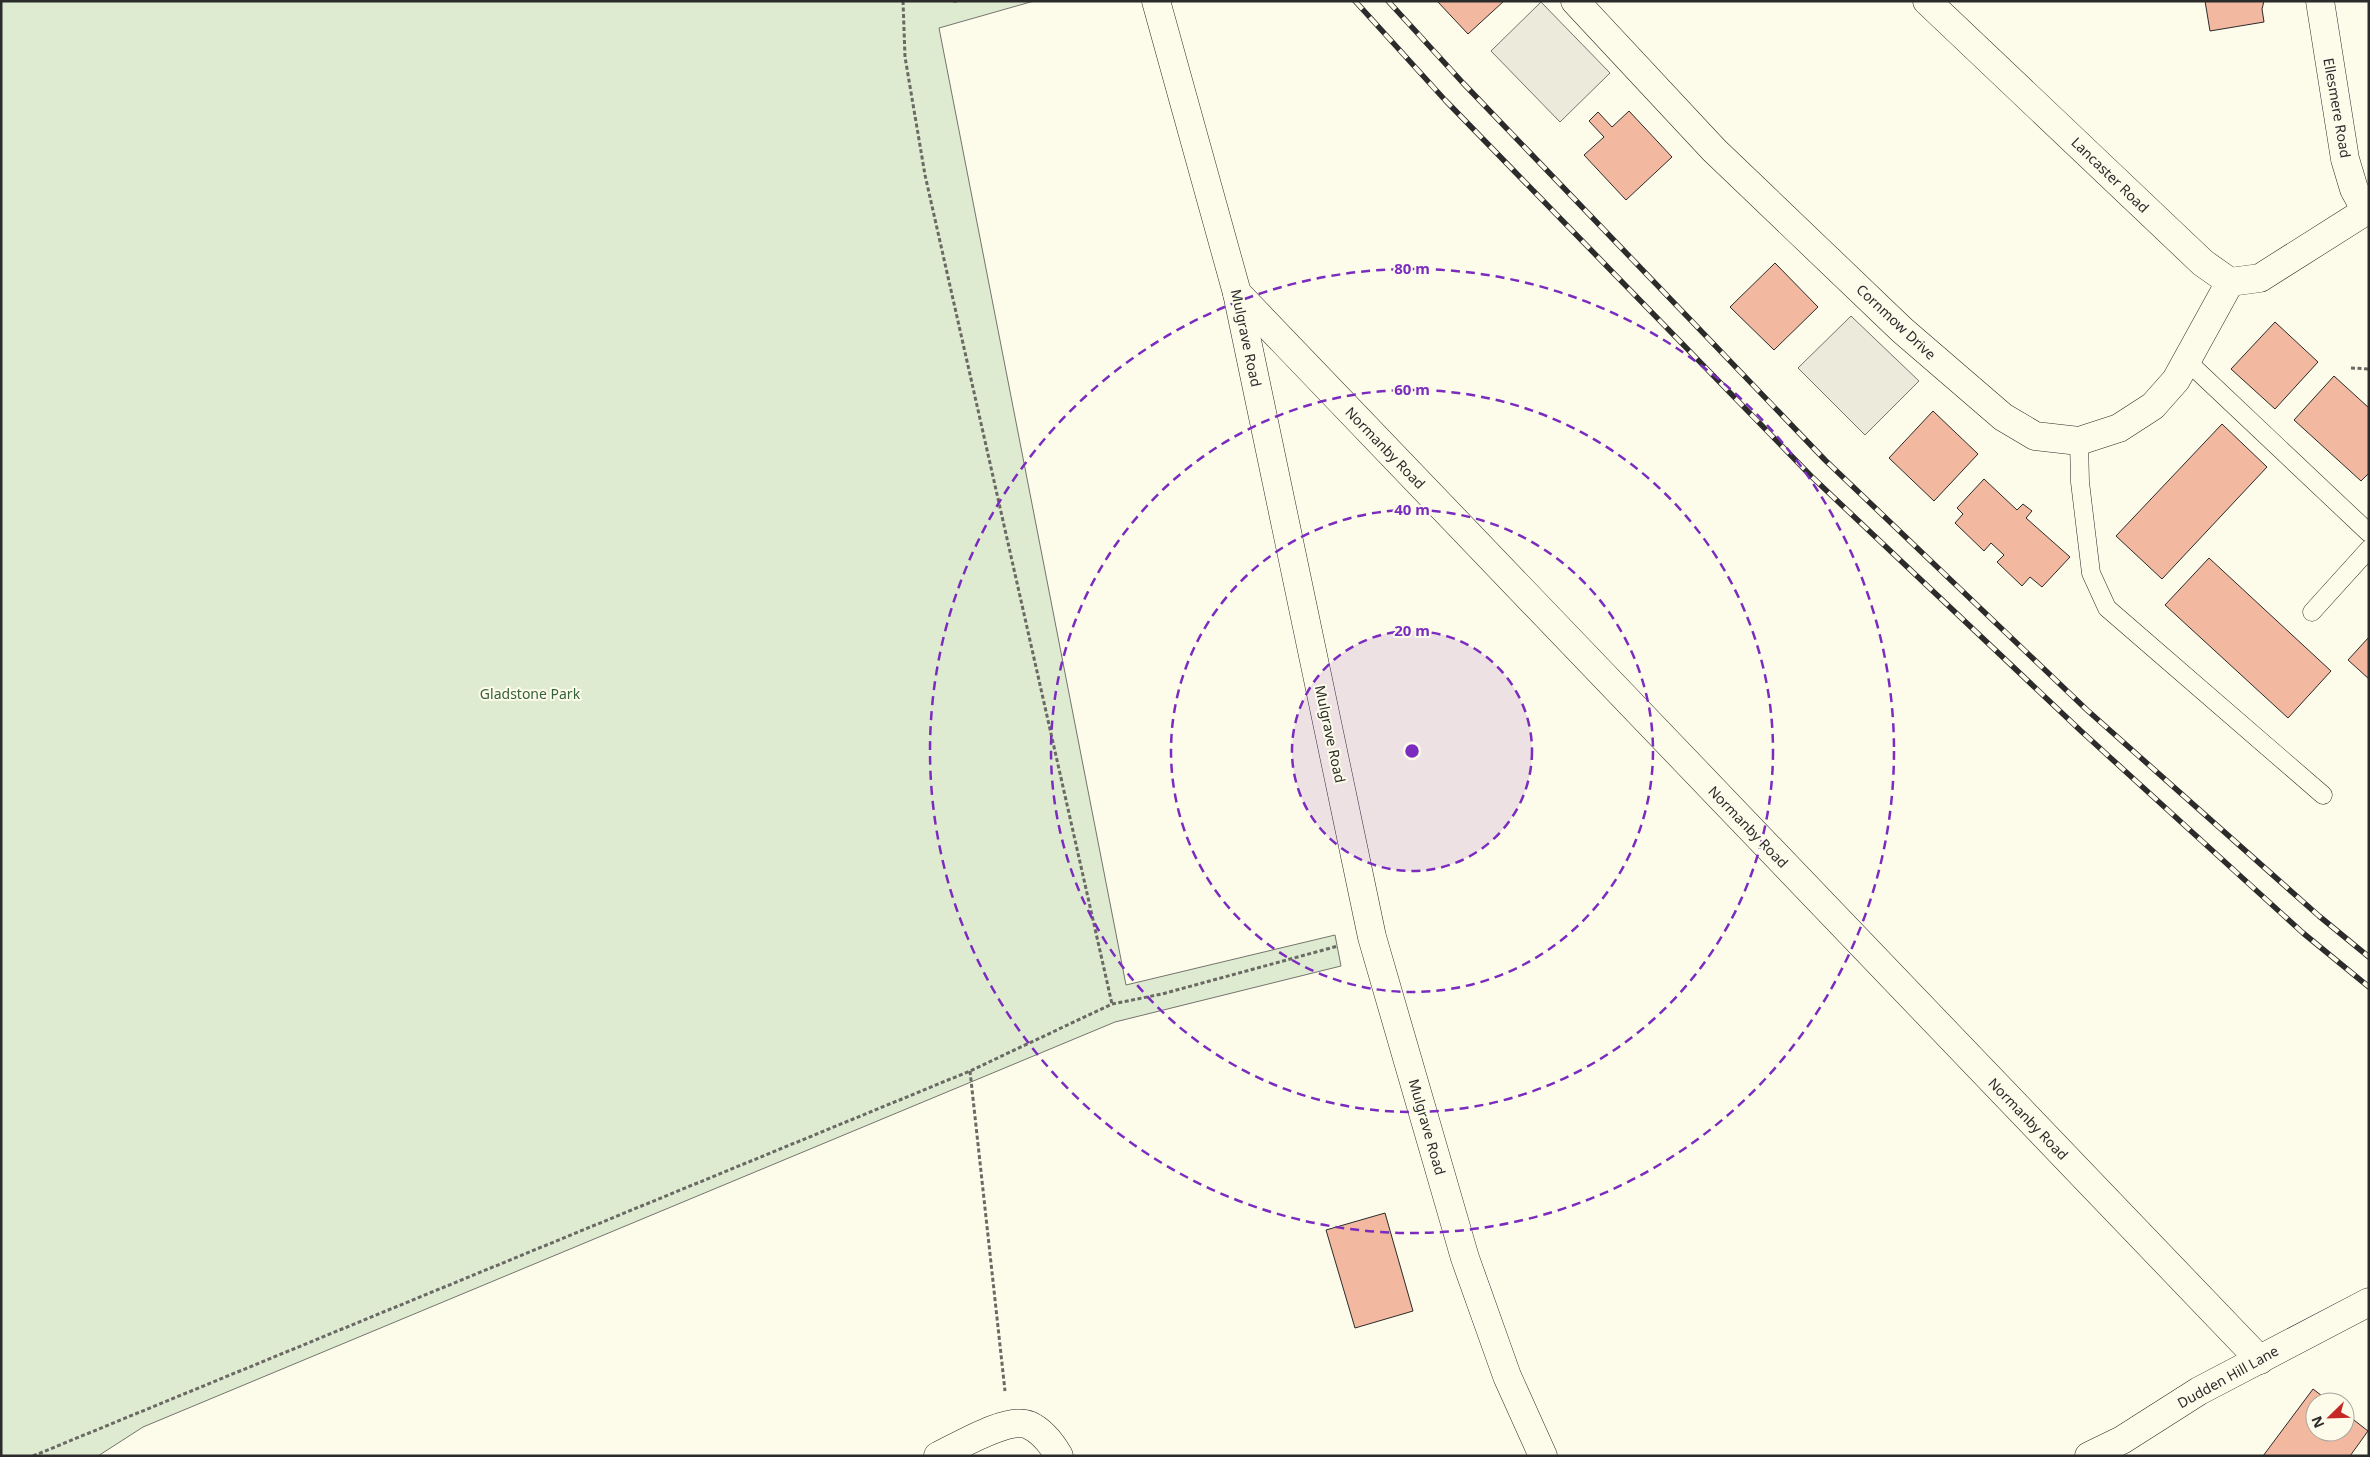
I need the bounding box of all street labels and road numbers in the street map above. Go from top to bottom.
street label: Ellesmere Road [2319,56,2356,159]
street label: Lancaster Road [2067,133,2153,217]
street label: Cornmow Drive [1852,280,1940,364]
street label: Mulgrave Road [1227,287,1266,388]
street label: Normanby Road [1341,402,1429,493]
street label: Mulgrave Road [1311,683,1350,784]
street label: Normanby Road [1704,781,1792,872]
street label: Normanby Road [1984,1073,2072,1164]
street label: Mulgrave Road [1405,1077,1450,1177]
street label: Dudden Hill Lane [2174,1341,2282,1412]

